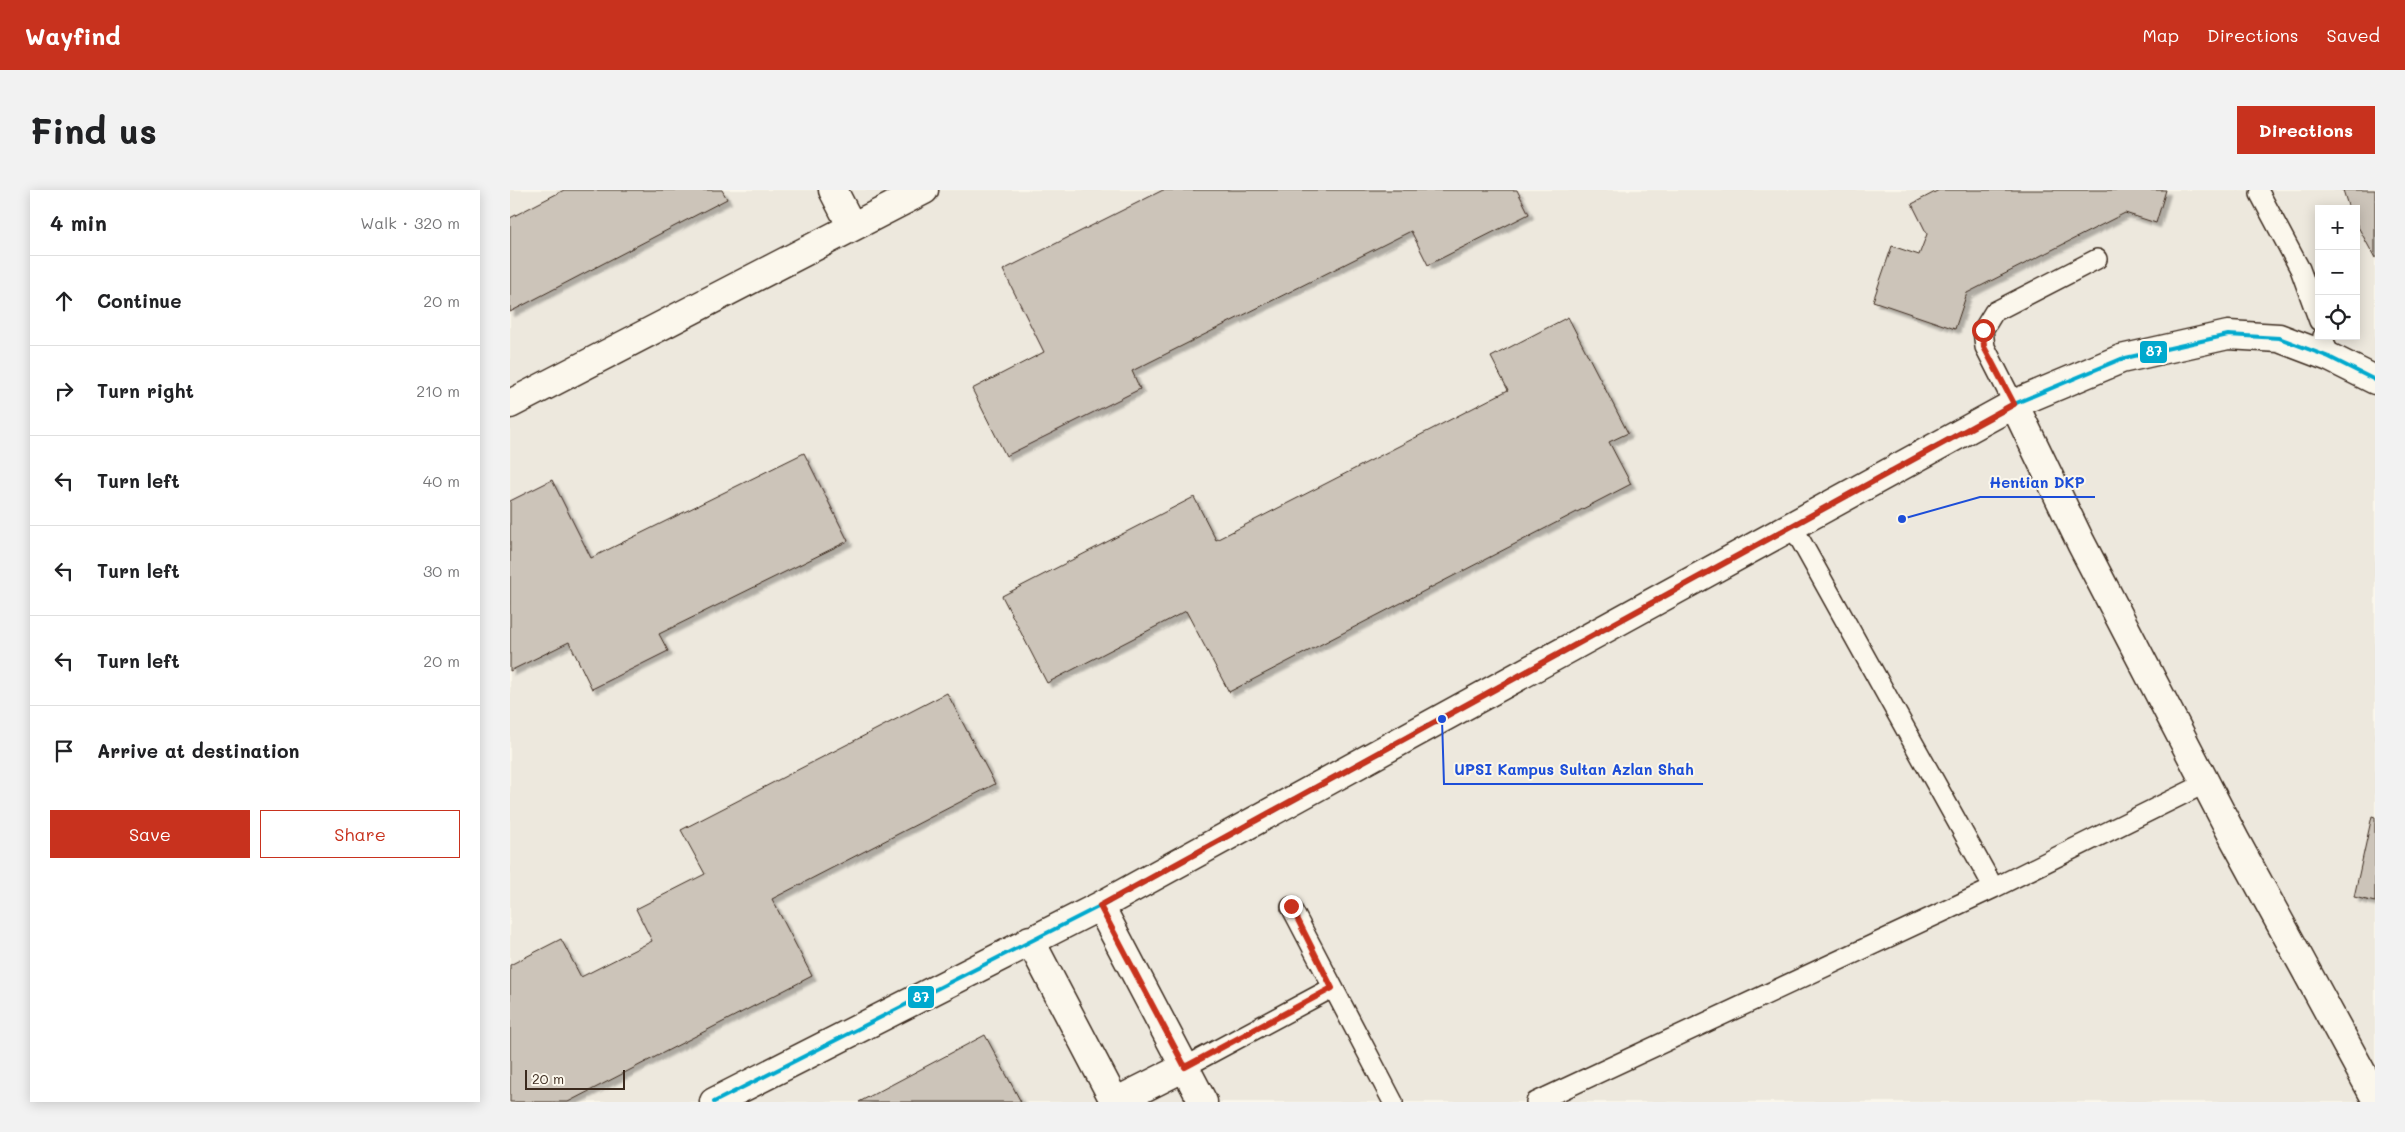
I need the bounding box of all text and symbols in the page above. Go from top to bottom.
text: Wayfind [25,20,121,51]
text: Map [2142,23,2179,47]
text: Directions [2207,23,2299,47]
text: Saved [2327,23,2380,47]
button: Directions [2237,106,2375,154]
text: Find us [30,107,157,153]
map controls [2315,205,2360,340]
button: + [2315,205,2360,250]
text: 4 min [50,209,107,236]
text: Walk · 320 m [360,212,460,233]
button: − [2315,250,2360,295]
icon: ahead [50,287,78,315]
text: Continue [97,288,182,313]
text: 20 m [423,290,460,311]
button: locate [2315,295,2360,340]
route start [1972,319,1995,342]
line badge: 87 [2139,340,2168,364]
text: 87 [2146,341,2162,360]
icon: right [50,377,78,405]
text: Turn right [97,378,194,403]
text: 210 m [416,380,460,401]
icon: left [50,467,78,495]
callout: Hentian DKP [1980,467,2095,497]
text: Turn left [97,468,180,493]
text: 40 m [423,470,460,491]
text: Hentian DKP [1989,472,2085,492]
icon: left [50,557,78,585]
text: Turn left [97,558,180,583]
text: 30 m [423,560,460,581]
icon: left [50,647,78,675]
text: Turn left [97,648,180,673]
text: 20 m [423,650,460,671]
icon: arrive [50,737,78,765]
text: Arrive at destination [97,738,300,763]
callout: UPSI Kampus Sultan Azlan Shah [1444,754,1703,784]
text: UPSI Kampus Sultan Azlan Shah [1454,759,1694,779]
button: Save [50,810,250,858]
button: Share [260,810,460,858]
route end [1280,895,1303,918]
line badge: 87 [907,985,935,1009]
text: 87 [913,987,929,1006]
scale bar [525,1067,625,1090]
text: 20 m [532,1069,564,1088]

